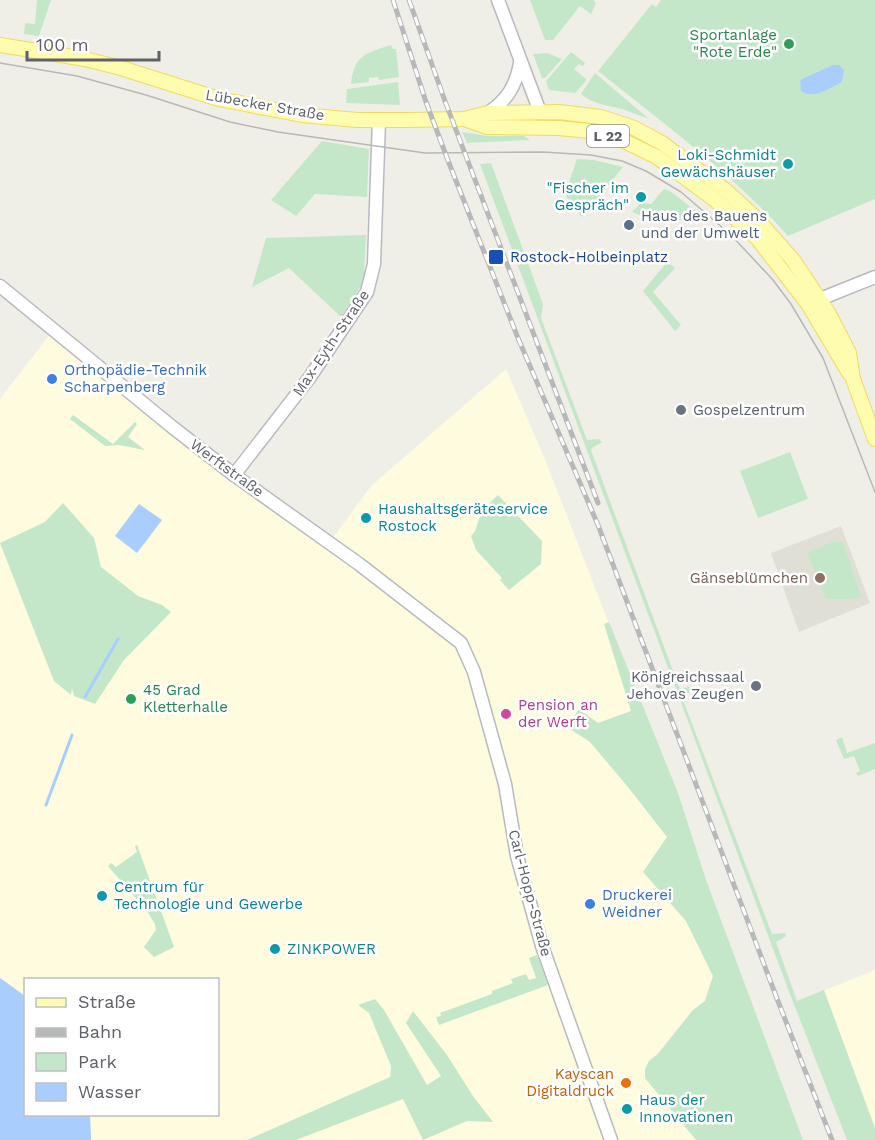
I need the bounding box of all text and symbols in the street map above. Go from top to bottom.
scale bar [27,24,159,62]
place label: Sportanlage "Rote Erde" [690,26,777,61]
text: 100 m [36,34,89,55]
marker: Sportanlage "Rote Erde" [782,37,796,51]
street label: Lübecker Straße [204,86,326,124]
road number: L 22 [587,125,629,147]
place label: Loki-Schmidt Gewächshäuser [660,146,777,181]
marker: Loki-Schmidt Gewächshäuser [781,157,795,171]
place label: "Fischer im Gespräch" [546,179,629,214]
marker: "Fischer im Gespräch" [634,190,648,204]
place label: Haus des Bauens und der Umwelt [641,207,767,242]
marker: Haus des Bauens und der Umwelt [622,218,636,232]
marker: Rostock-Holbeinplatz [487,248,505,266]
place label: Rostock-Holbeinplatz [510,248,668,266]
street label: Max-Eyth-Straße [289,287,373,399]
place label: Orthopädie-Technik Scharpenberg [64,361,208,396]
marker: Orthopädie-Technik Scharpenberg [45,372,59,386]
place label: Gospelzentrum [693,401,805,419]
marker: Gospelzentrum [674,403,688,417]
street label: Werftstraße [187,435,267,501]
place label: Haushaltsgeräteservice Rostock [378,500,548,535]
marker: Haushaltsgeräteservice Rostock [359,511,373,525]
place label: Gänseblümchen [690,569,808,587]
marker: Gänseblümchen [813,571,827,585]
place label: Königreichssaal Jehovas Zeugen [627,668,744,703]
marker: Königreichssaal Jehovas Zeugen [749,679,763,693]
place label: 45 Grad Kletterhalle [143,681,228,716]
marker: 45 Grad Kletterhalle [124,692,138,706]
place label: Pension an der Werft [518,696,598,731]
marker: Pension an der Werft [499,707,513,721]
street label: Carl-Hopp-Straße [504,828,556,958]
place label: Centrum für Technologie und Gewerbe [114,878,303,913]
place label: Druckerei Weidner [602,886,672,921]
marker: Centrum für Technologie und Gewerbe [95,889,109,903]
marker: Druckerei Weidner [583,897,597,911]
place label: ZINKPOWER [287,940,376,958]
marker: ZINKPOWER [268,942,282,956]
legend [24,978,219,1116]
text: Straße [78,991,136,1012]
text: Bahn [78,1021,122,1042]
text: Park [78,1051,117,1072]
place label: Kayscan Digitaldruck [526,1065,614,1100]
marker: Kayscan Digitaldruck [619,1076,633,1090]
text: Wasser [78,1081,141,1102]
place label: Haus der Innovationen [639,1091,733,1126]
marker: Haus der Innovationen [620,1102,634,1116]

